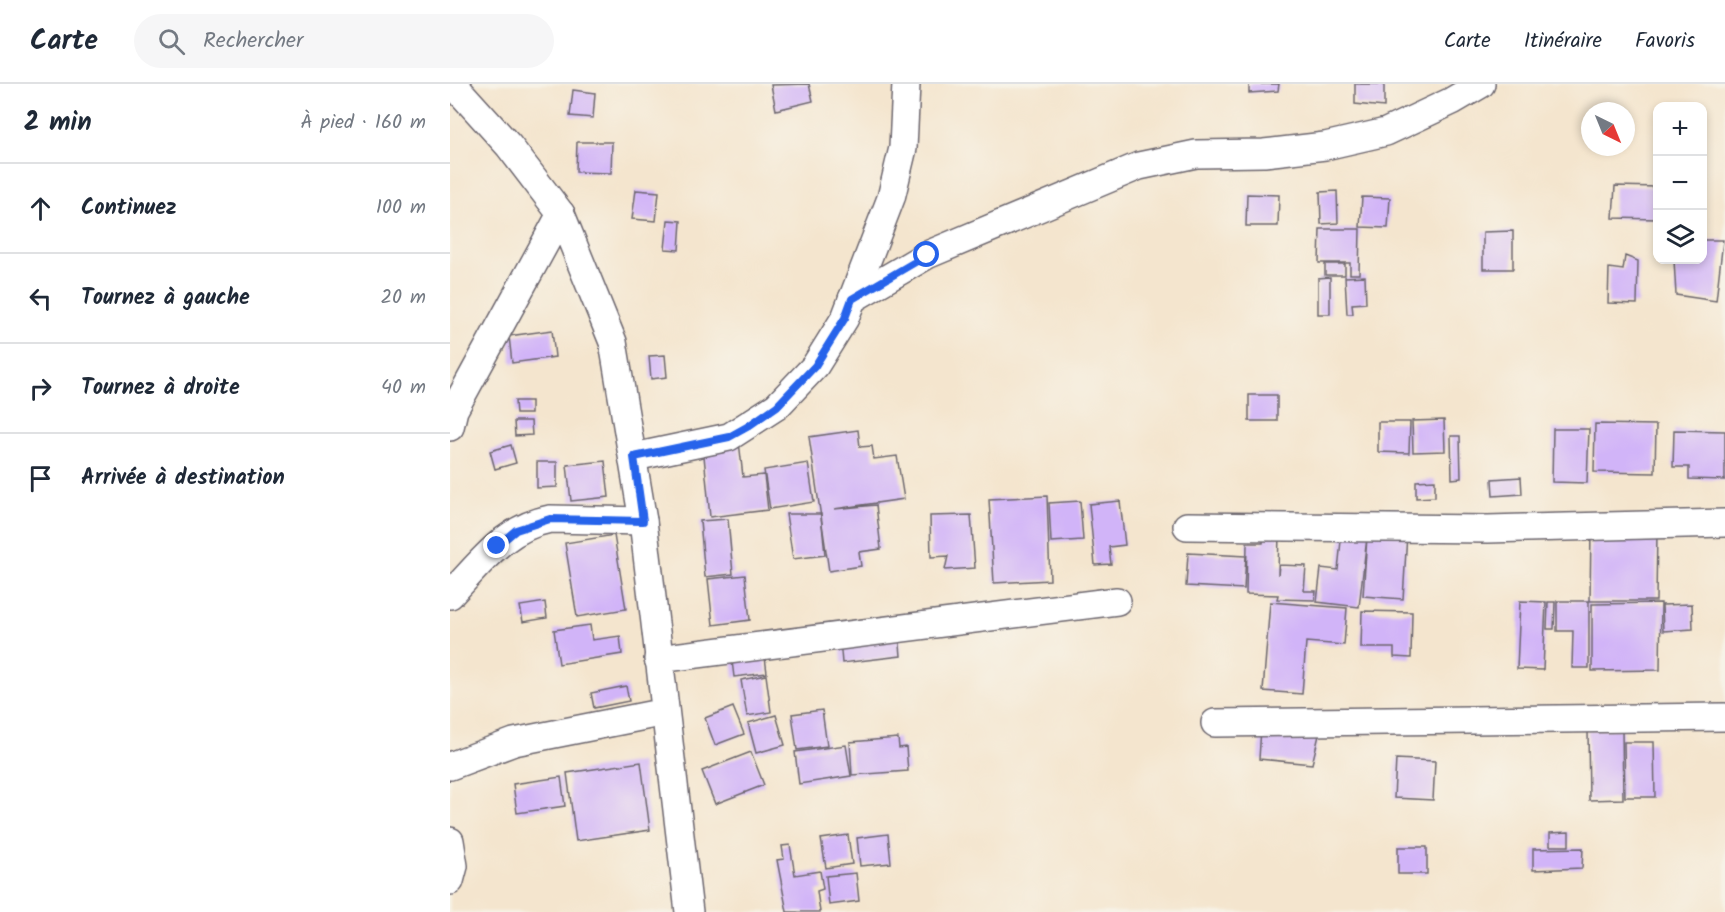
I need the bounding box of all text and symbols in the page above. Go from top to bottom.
search box [134,14,554,68]
text: Carte [30,19,98,64]
text: Rechercher [203,24,303,59]
icon: search [155,25,188,58]
text: Carte [1444,25,1491,58]
text: Itinéraire [1524,25,1602,58]
text: Favoris [1635,25,1695,58]
text: 2 min [24,102,92,144]
north arrow [1581,102,1635,156]
map controls [1653,102,1707,264]
button: + [1653,102,1707,156]
text: À pied · 160 m [300,107,426,139]
button: − [1653,156,1707,210]
text: Continuez [81,191,177,226]
icon: ahead [24,192,57,225]
text: 100 m [376,192,426,224]
button: layers [1653,210,1707,264]
route start [913,241,939,267]
text: Tournez à gauche [81,281,250,316]
icon: left [24,282,57,315]
text: 20 m [380,282,426,314]
text: Tournez à droite [81,371,240,406]
icon: right [24,372,57,405]
text: 40 m [381,372,426,404]
text: Arrivée à destination [81,461,285,496]
icon: arrive [24,462,57,495]
route end [483,532,509,558]

